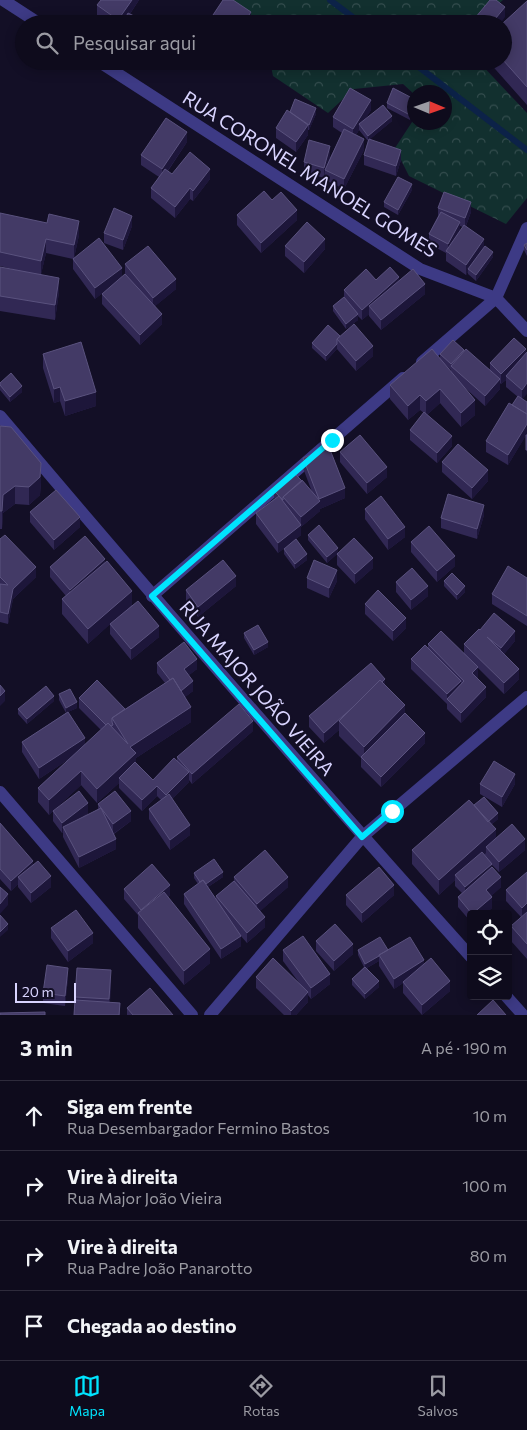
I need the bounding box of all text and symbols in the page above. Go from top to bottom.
search box [15,15,512,70]
icon: search [33,29,61,57]
text: Pesquisar aqui [73,31,196,54]
street label: RUA CORONEL MANOEL GOMES [179,85,442,262]
north arrow [407,85,452,130]
route end [321,429,344,452]
street label: RUA MAJOR JOÃO VIEIRA [175,596,340,780]
route start [381,800,404,823]
map controls [467,910,512,1000]
button: locate [467,910,512,955]
button: layers [467,955,512,1000]
scale bar [15,980,76,1003]
text: 20 m [22,983,54,1000]
text: 3 min [20,1035,73,1060]
text: A pé · 190 m [421,1038,507,1057]
text: Siga em frente [67,1095,192,1118]
icon: ahead [20,1102,48,1130]
text: 10 m [473,1106,507,1125]
text: Rua Desembargador Fermino Bastos [67,1118,330,1137]
text: Vire à direita [67,1165,178,1188]
icon: right [20,1172,48,1200]
text: 100 m [462,1176,507,1195]
text: Rua Major João Vieira [67,1188,222,1207]
text: Vire à direita [67,1235,178,1258]
icon: right [20,1242,48,1270]
text: 80 m [470,1246,507,1265]
text: Rua Padre João Panarotto [67,1258,252,1277]
icon: arrive [20,1312,48,1340]
text: Chegada ao destino [67,1314,237,1337]
tab: Mapa [69,1372,105,1419]
tab: Rotas [243,1372,280,1419]
tab: Salvos [417,1372,458,1419]

